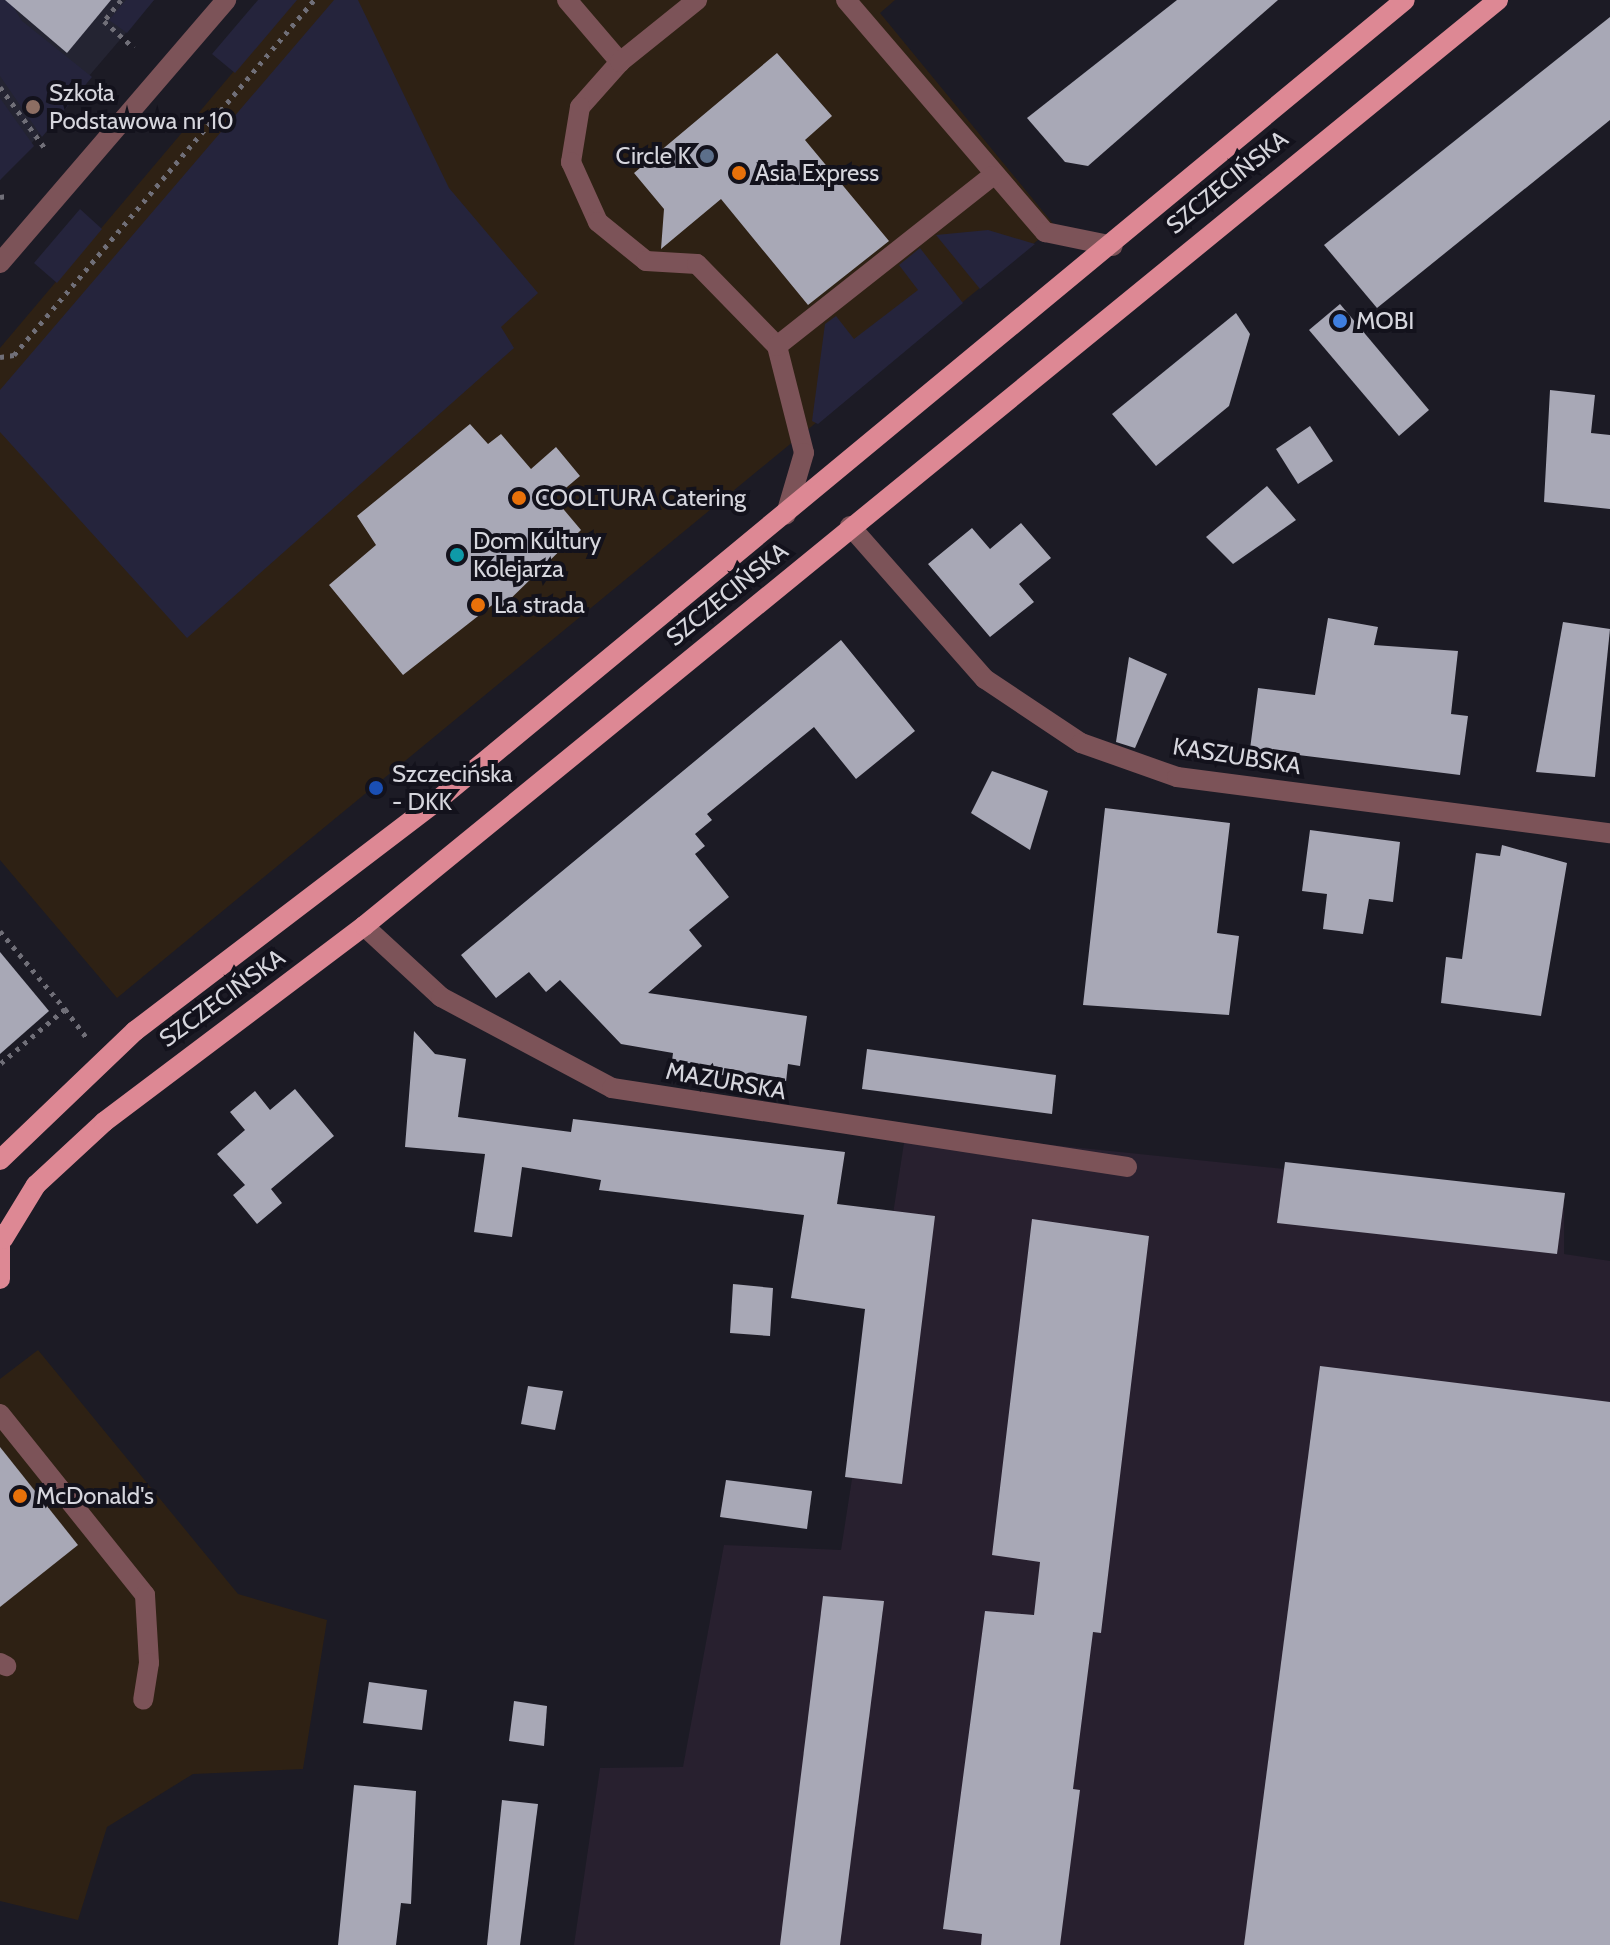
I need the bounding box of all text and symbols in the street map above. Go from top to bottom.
place label: Szkoła Podstawowa nr 10 [49,79,234,135]
marker: Szkoła Podstawowa nr 10 [24,98,42,116]
street label: SZCZECIŃSKA [1160,124,1294,240]
place label: Circle K [615,142,691,170]
marker: Circle K [698,147,716,165]
place label: Asia Express [755,159,879,187]
marker: Asia Express [730,164,748,182]
place label: MOBI [1356,307,1414,335]
marker: MOBI [1331,312,1349,330]
place label: COOLTURA Catering [535,484,746,512]
marker: COOLTURA Catering [510,489,528,507]
place label: Dom Kultury Kolejarza [473,527,601,583]
street label: SZCZECIŃSKA [660,536,794,652]
marker: Dom Kultury Kolejarza [448,546,466,564]
place label: La strada [494,591,585,619]
marker: La strada [469,596,487,614]
street label: KASZUBSKA [1171,732,1303,780]
place label: Szczecińska - DKK [392,760,512,816]
marker: Szczecińska - DKK [367,779,385,797]
street label: SZCZECIŃSKA [154,943,290,1053]
street label: MAZURSKA [664,1056,788,1106]
place label: McDonald's [36,1482,154,1510]
marker: McDonald's [11,1487,29,1505]

